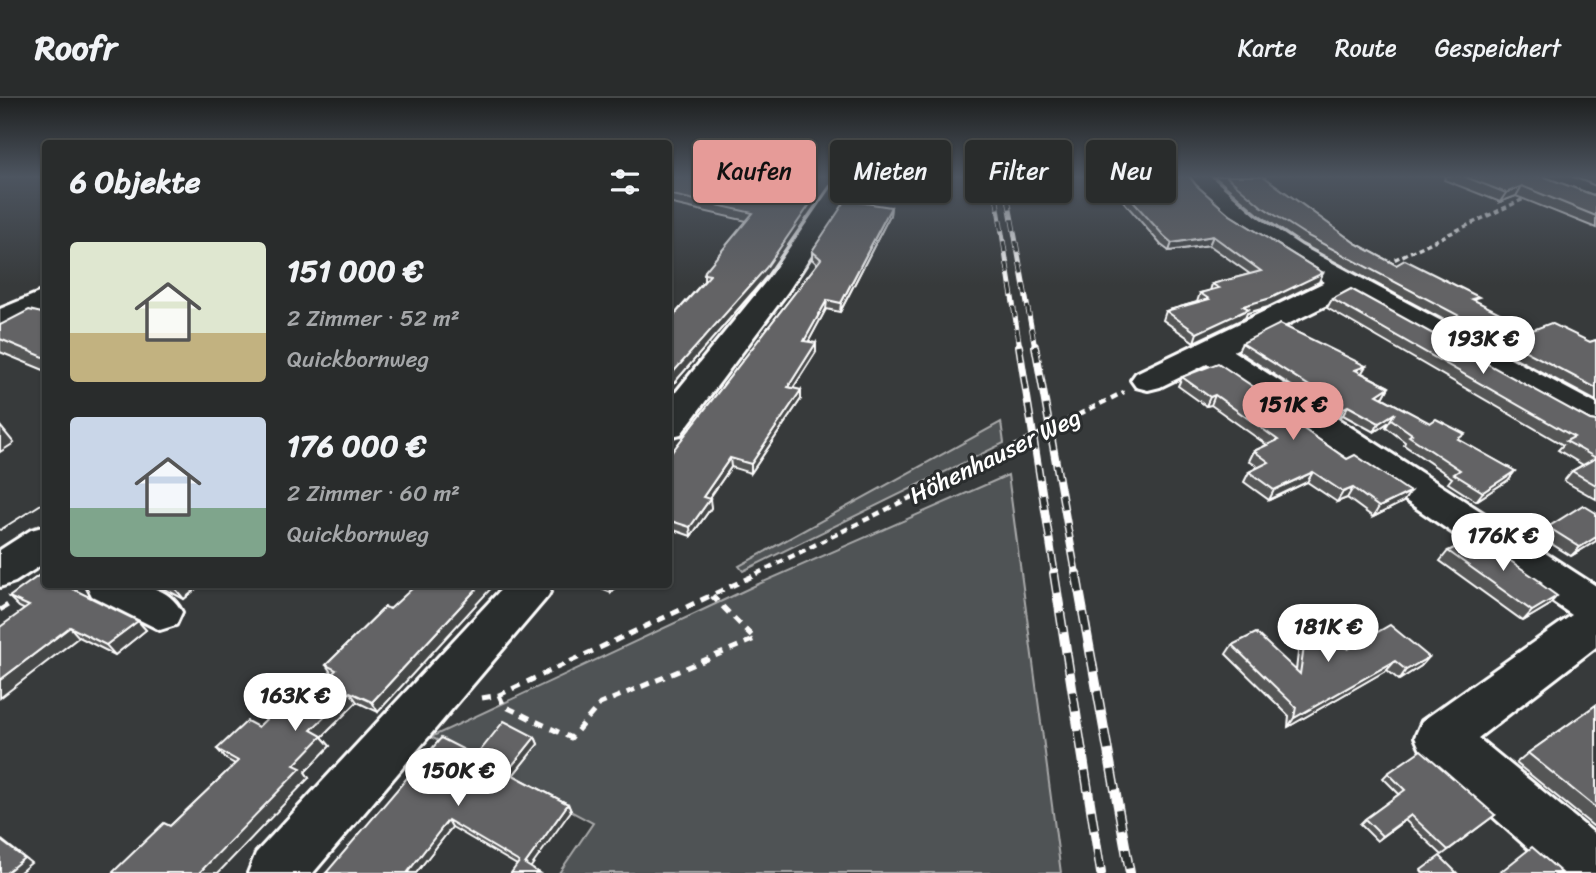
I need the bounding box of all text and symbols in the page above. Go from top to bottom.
text: Roofr [35,19,117,77]
text: Karte [1238,27,1297,69]
text: Route [1335,27,1397,69]
text: Gespeichert [1435,27,1561,69]
chip: Kaufen [693,140,816,203]
chip: Mieten [830,140,951,203]
chip: Filter [965,140,1072,203]
chip: Neu [1086,140,1176,203]
text: 6 Objekte [70,155,200,209]
icon: filters [606,163,644,201]
text: 151 000 € [287,244,423,298]
icon: home [126,270,210,354]
text: 2 Zimmer · 52 m² [287,298,460,339]
pin: 193K € [1426,316,1540,376]
text: 193K € [1447,318,1519,359]
text: Quickbornweg [287,339,429,380]
pin: 151K € [1236,382,1350,442]
text: 151K € [1258,384,1328,425]
street label: Höhenhauser Weg [902,396,1088,516]
text: 176 000 € [287,419,426,473]
icon: home [126,445,210,529]
text: 2 Zimmer · 60 m² [287,473,460,514]
text: Quickbornweg [287,514,429,555]
pin: 176K € [1446,514,1560,573]
text: 176K € [1467,515,1539,556]
pin: 181K € [1271,604,1385,664]
text: 181K € [1294,606,1362,647]
pin: 163K € [238,674,352,733]
text: 163K € [260,675,330,716]
pin: 150K € [401,748,515,808]
text: 150K € [421,750,495,791]

